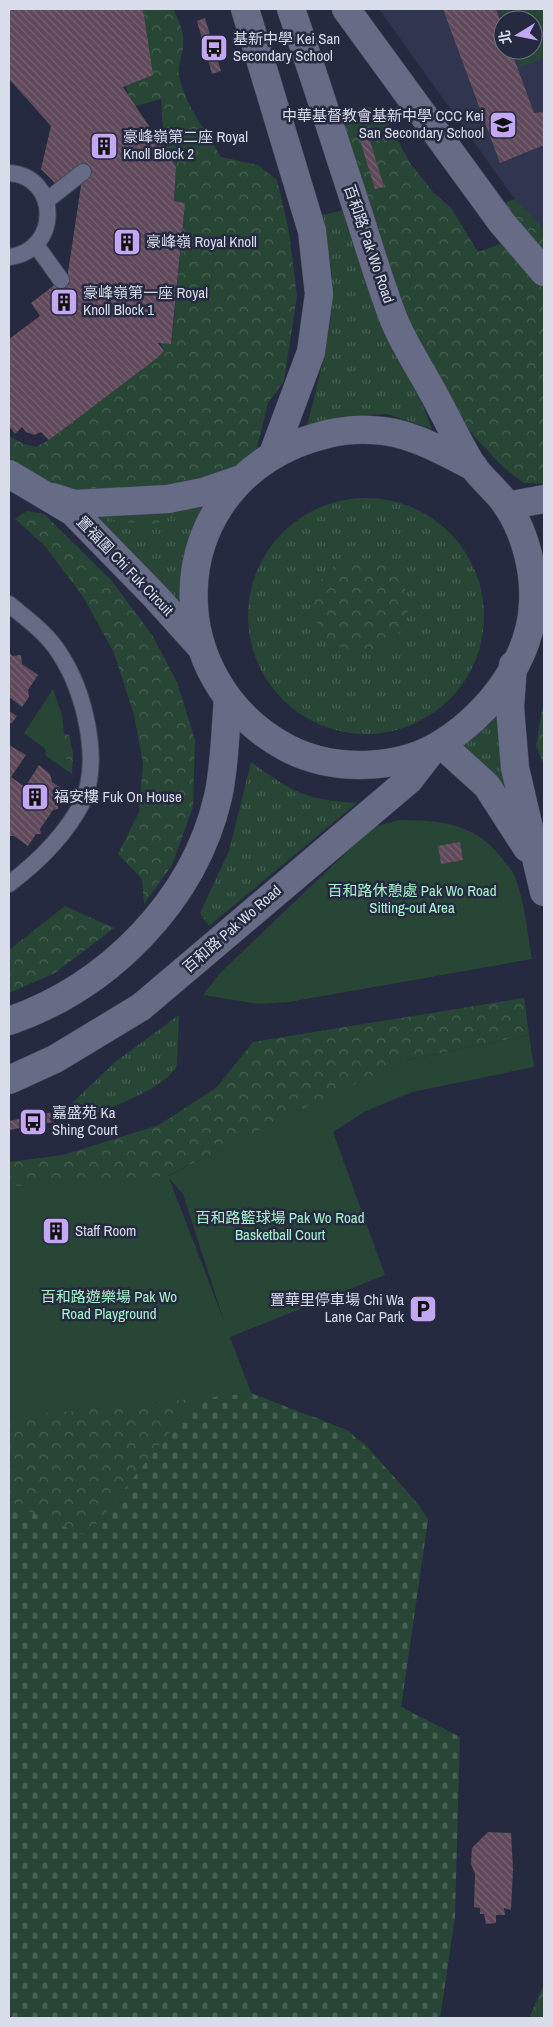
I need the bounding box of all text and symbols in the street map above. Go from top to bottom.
north arrow [493,10,543,60]
place label: 基新中學 Kei San Secondary School [233,28,340,66]
text: 北 [495,29,515,46]
bus stop icon: 基新中學 Kei San Secondary School [199,33,229,63]
place label: 中華基督教會基新中學 CCC Kei San Secondary School [282,105,484,143]
school or university icon: 中華基督教會基新中學 CCC Kei San Secondary School [488,110,518,140]
place label: 豪峰嶺第二座 Royal Knoll Block 2 [123,126,248,164]
building icon: 豪峰嶺第二座 Royal Knoll Block 2 [89,131,119,161]
street label: 百和路 Pak Wo Road [339,182,400,306]
building icon: 豪峰嶺 Royal Knoll [112,227,142,257]
place label: 豪峰嶺 Royal Knoll [146,231,257,252]
place label: 豪峰嶺第一座 Royal Knoll Block 1 [83,282,208,320]
building icon: 豪峰嶺第一座 Royal Knoll Block 1 [49,287,79,317]
street label: 置福圍 Chi Fuk Circuit [72,511,179,621]
building icon: 福安樓 Fuk On House [20,782,50,812]
place label: 福安樓 Fuk On House [54,786,182,807]
street label: 百和路 Pak Wo Road [178,880,285,977]
park label: 百和路休憩處 Pak Wo Road Sitting-out Area [327,880,497,918]
place label: 嘉盛苑 Ka Shing Court [52,1102,118,1140]
bus stop icon: 嘉盛苑 Ka Shing Court [18,1107,48,1137]
park label: 百和路籃球場 Pak Wo Road Basketball Court [195,1207,365,1245]
building icon: Staff Room [41,1216,71,1246]
place label: Staff Room [75,1220,136,1241]
park label: 百和路遊樂場 Pak Wo Road Playground [41,1286,177,1324]
place label: 置華里停車場 Chi Wa Lane Car Park [270,1289,405,1327]
parking icon: 置華里停車場 Chi Wa Lane Car Park [408,1294,438,1324]

